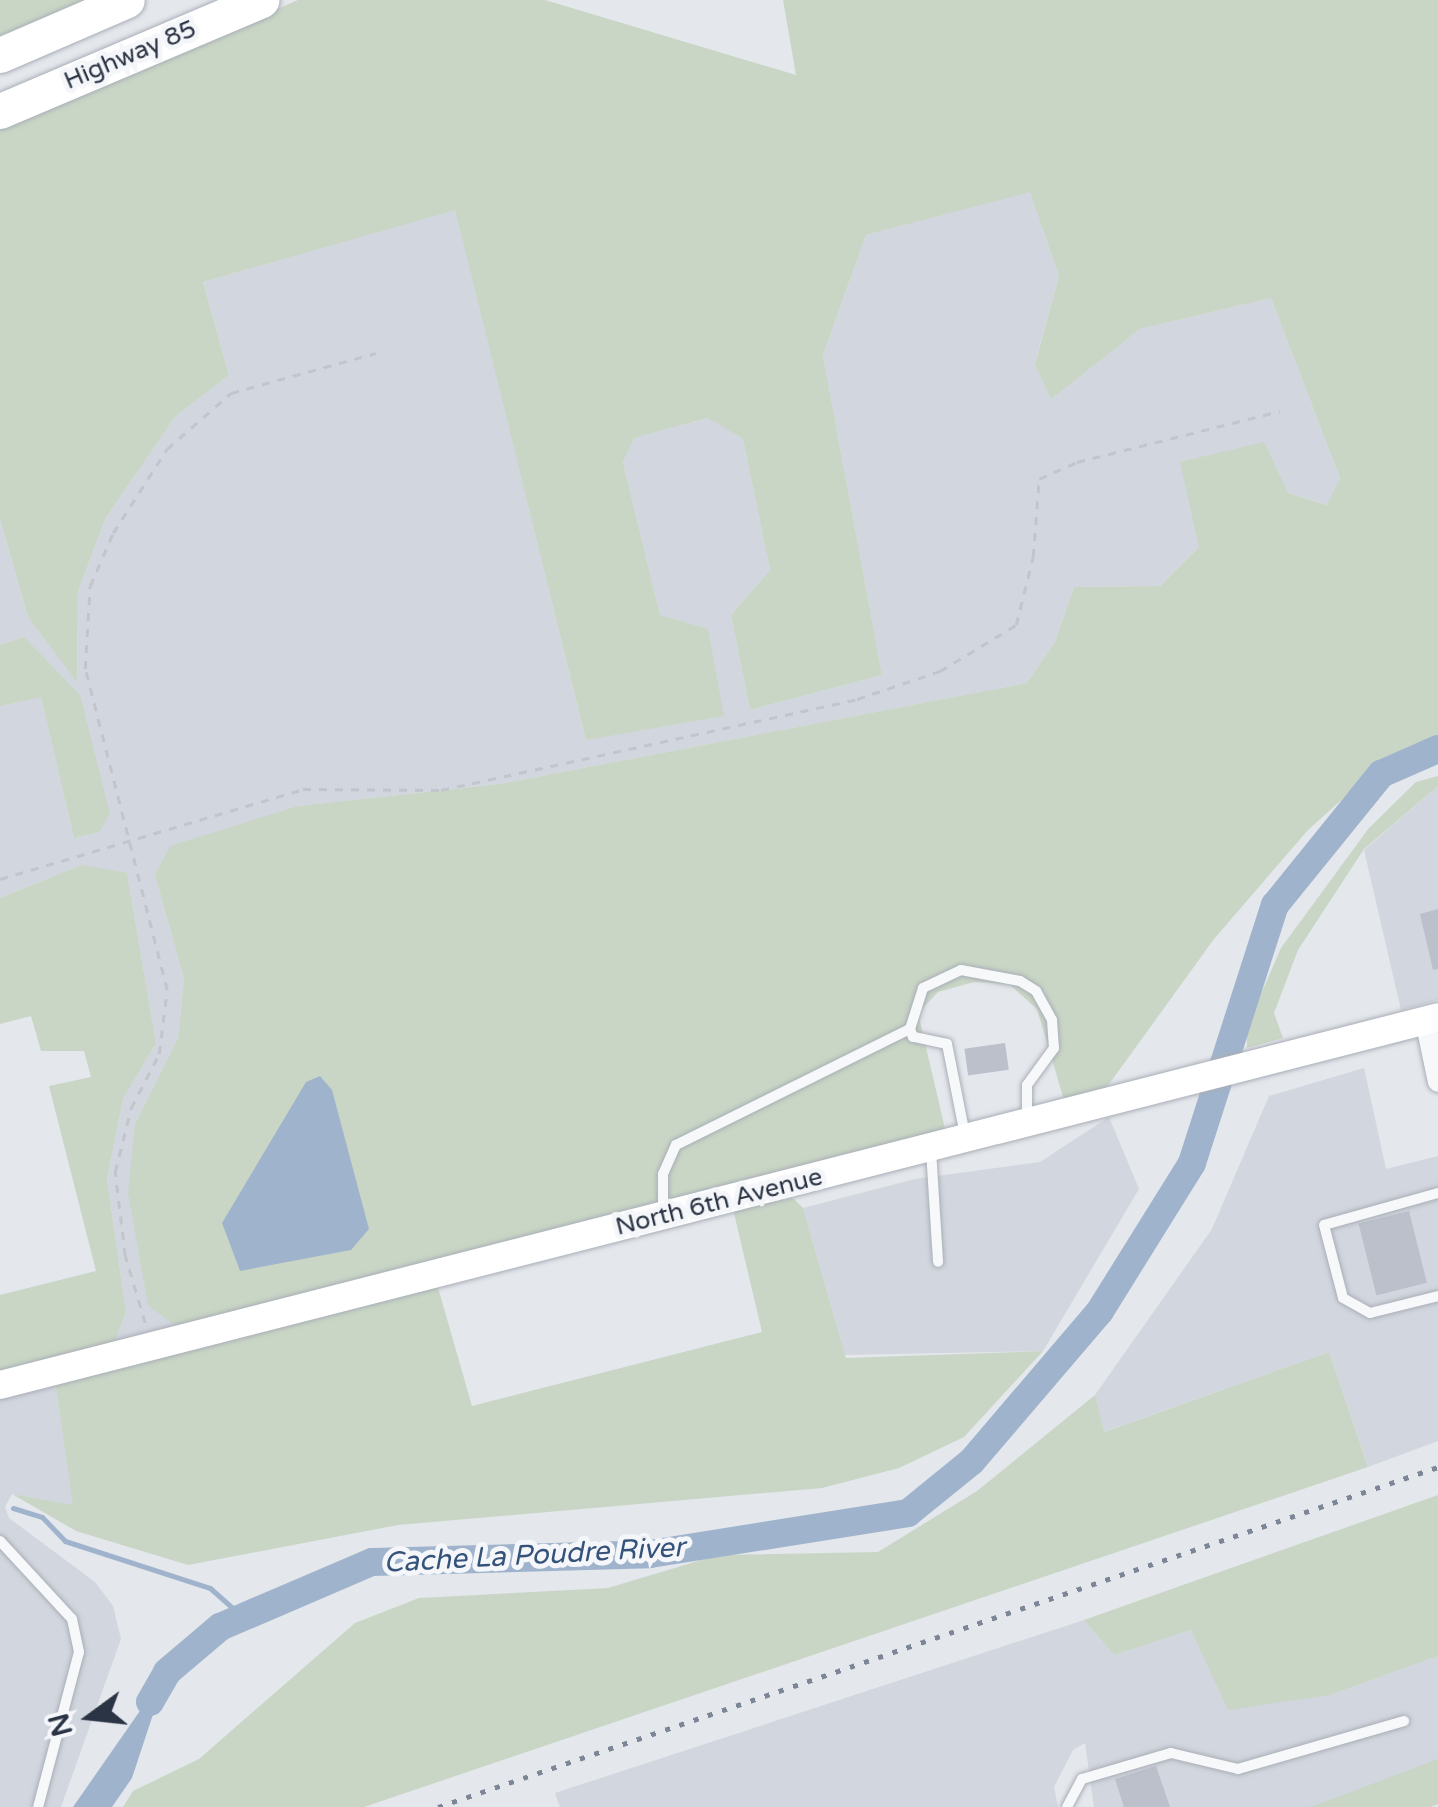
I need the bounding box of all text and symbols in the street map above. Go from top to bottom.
street label: Highway 85 [60,14,200,96]
street label: North 6th Avenue [612,1162,826,1242]
water label: Cache La Poudre River [383,1530,685,1580]
north arrow [40,1667,140,1767]
text: N [42,1710,80,1740]

